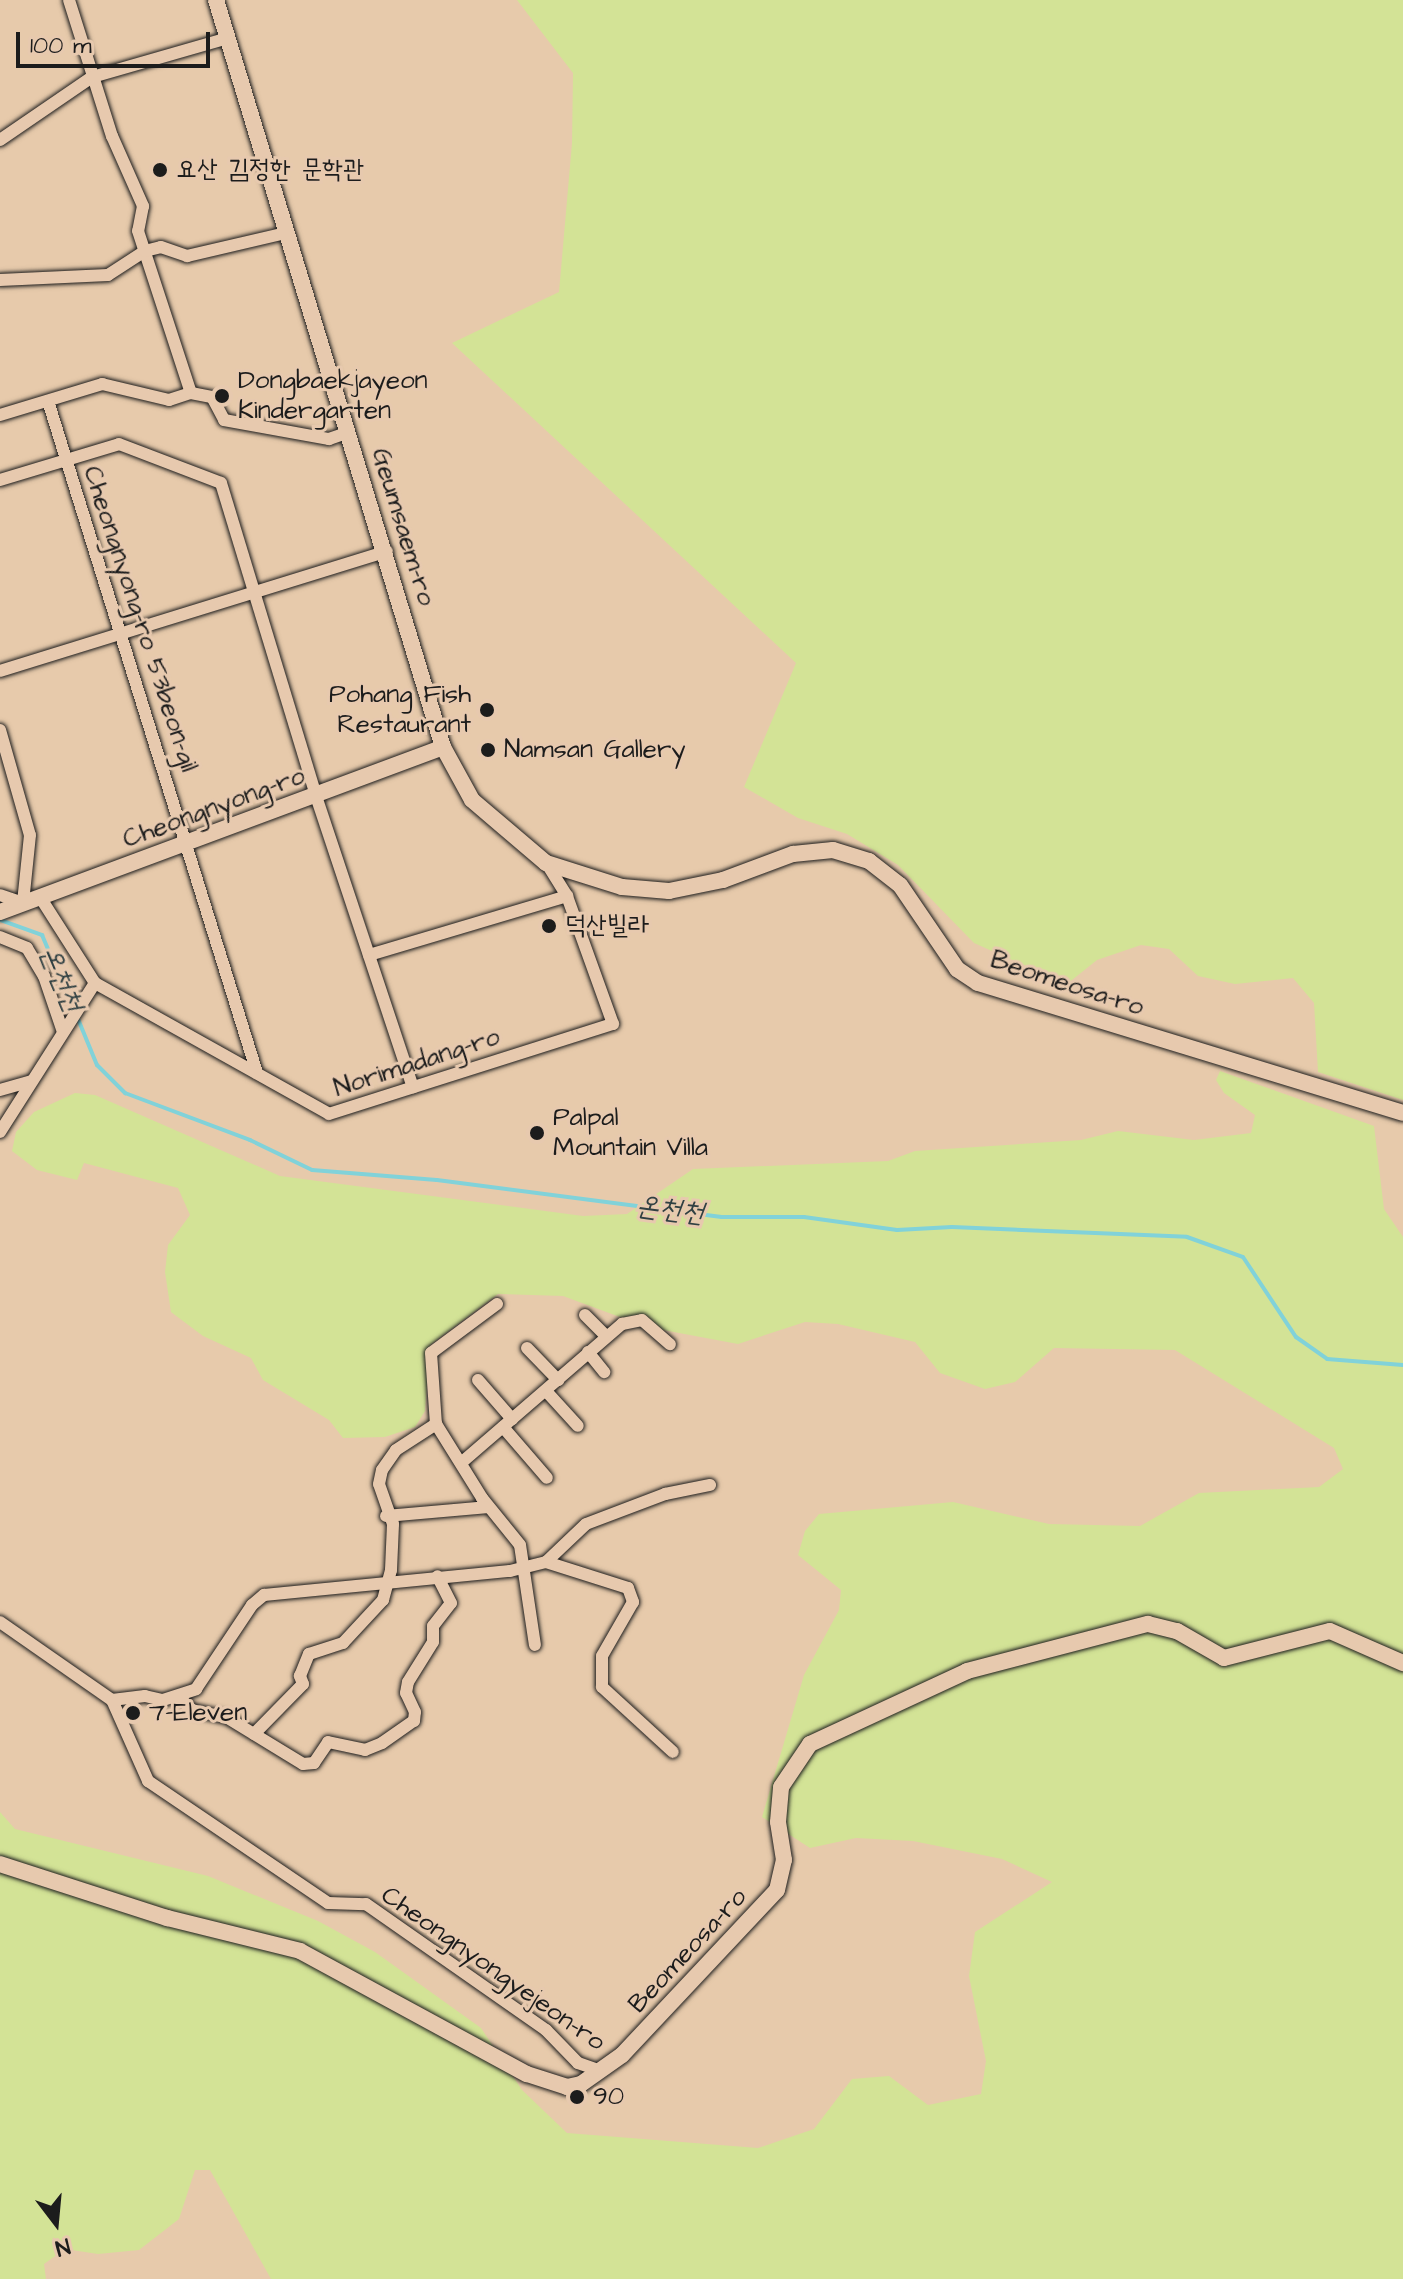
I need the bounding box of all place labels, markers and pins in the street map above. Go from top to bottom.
place label: 요산 김정한 문학관 [176,154,364,186]
marker: 요산 김정한 문학관 [151,161,169,179]
place label: Dongbaekjayeon Kindergarten [238,365,428,426]
marker: Dongbaekjayeon Kindergarten [213,387,231,405]
place label: Pohang Fish Restaurant [329,679,471,740]
marker: Pohang Fish Restaurant [478,701,496,719]
place label: Namsan Gallery [504,734,686,766]
marker: Namsan Gallery [479,741,497,759]
place label: 덕산빌라 [565,910,649,942]
marker: 덕산빌라 [540,917,558,935]
place label: Palpal Mountain Villa [553,1102,708,1164]
marker: Palpal Mountain Villa [528,1124,546,1142]
place label: 7-Eleven [149,1697,247,1729]
marker: 7-Eleven [124,1704,142,1722]
place label: 90 [593,2081,624,2113]
marker: 90 [568,2088,586,2106]

